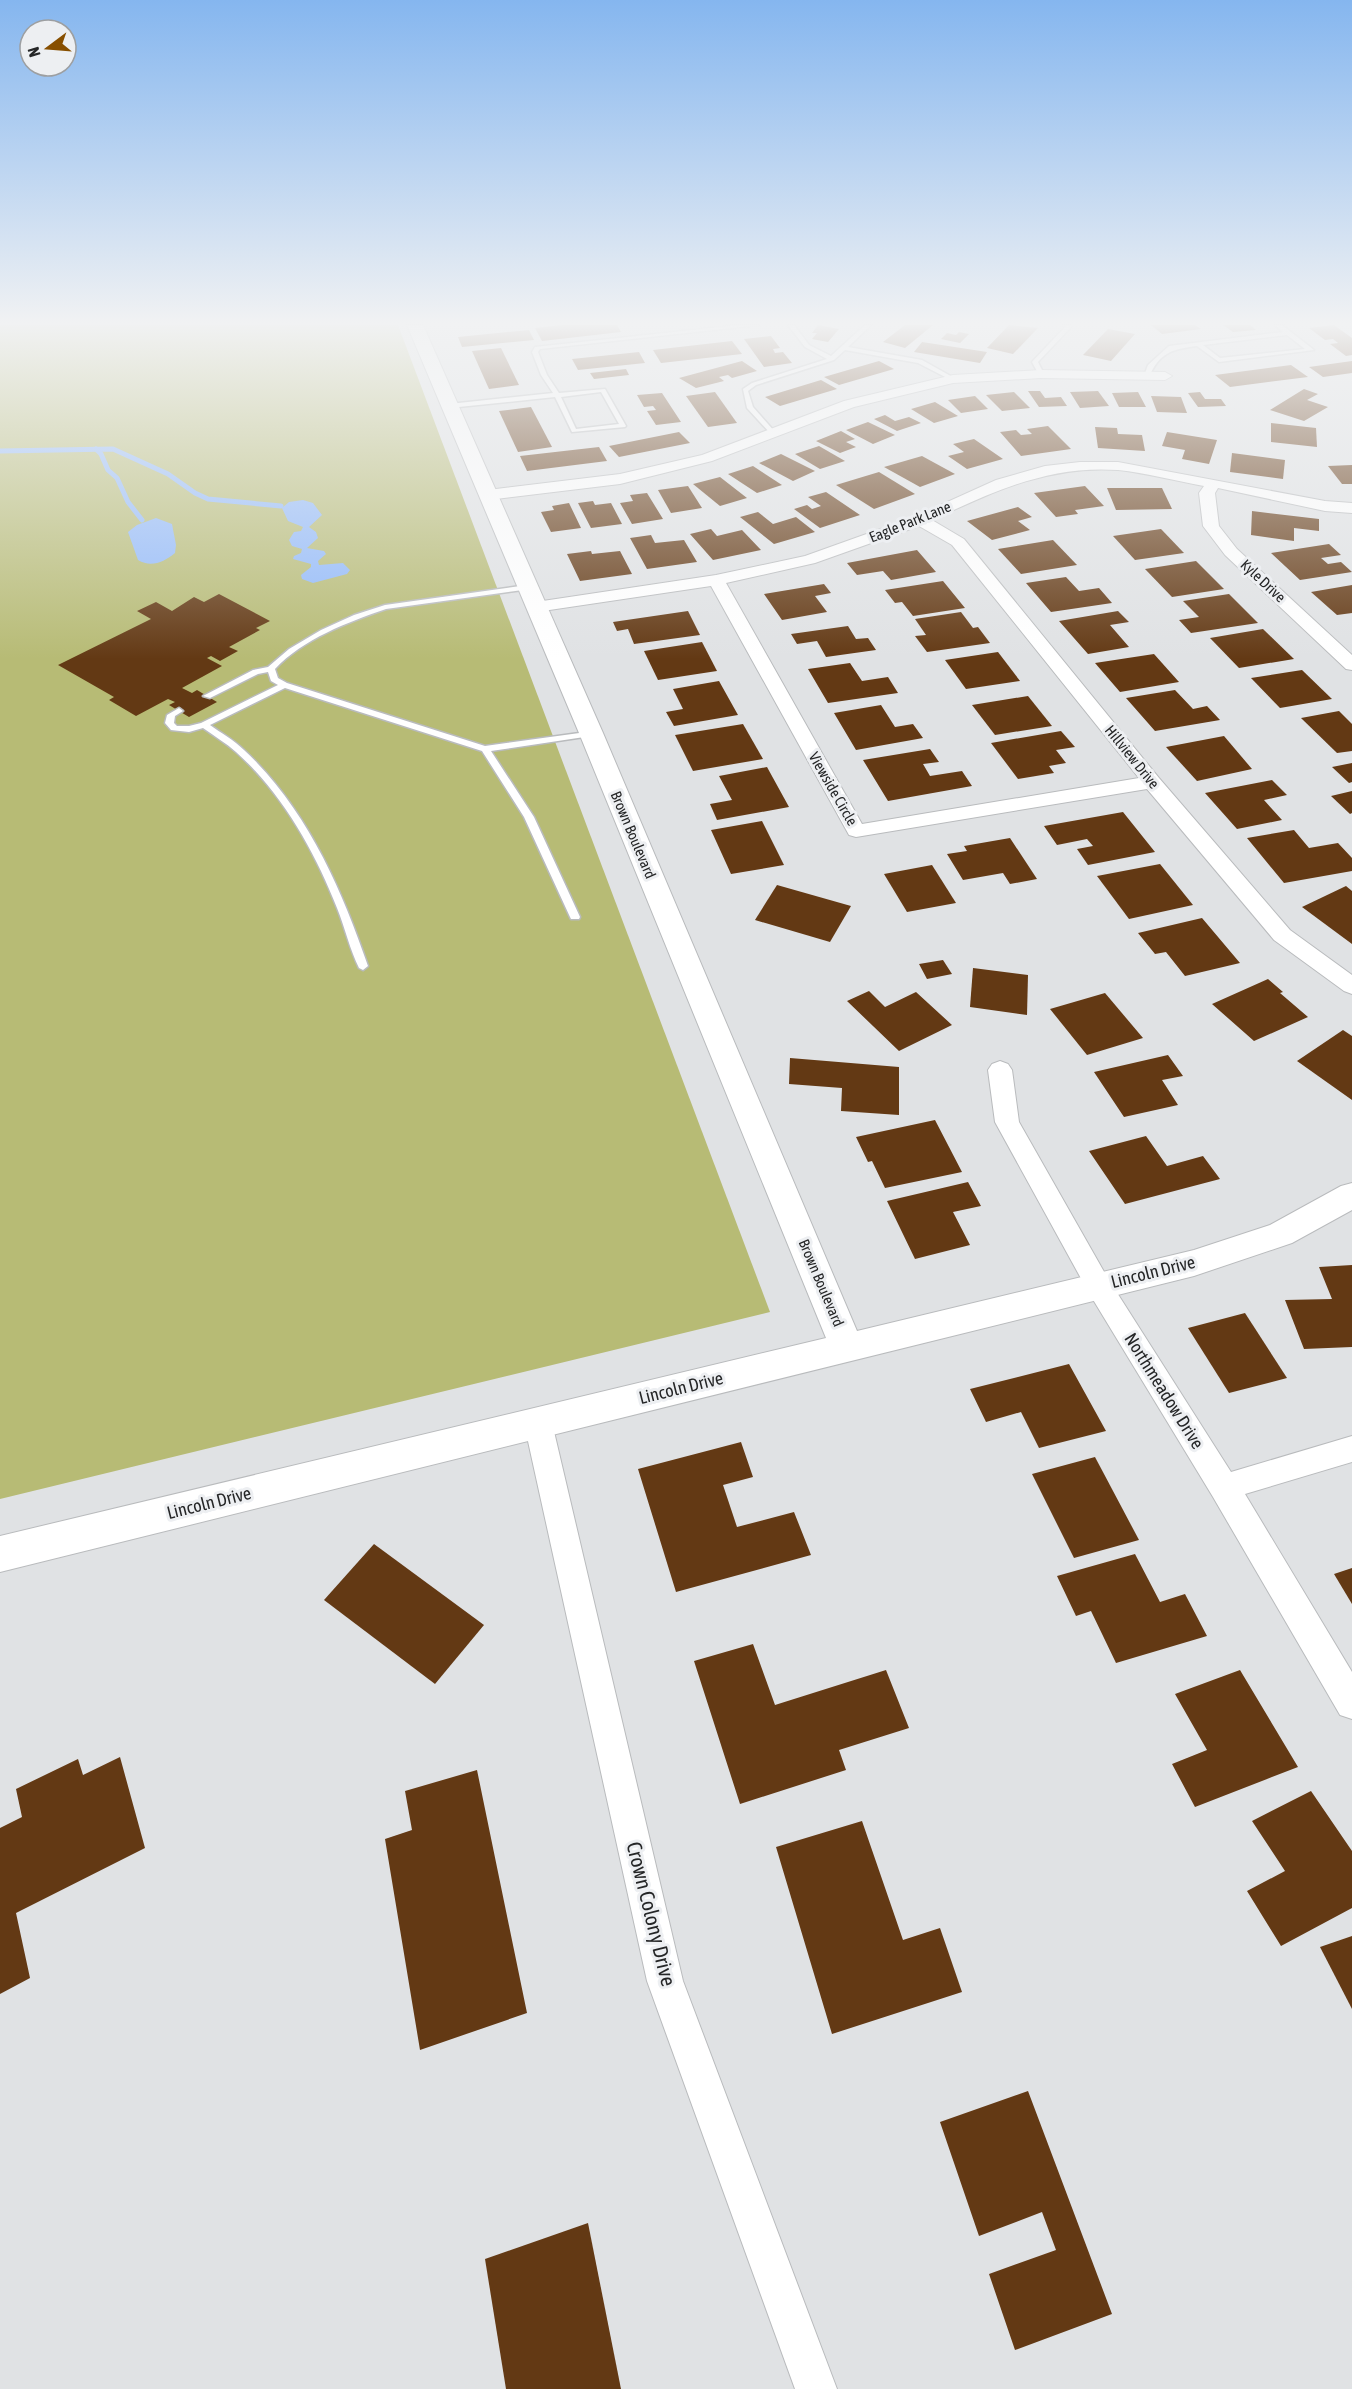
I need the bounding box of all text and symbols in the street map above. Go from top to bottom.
north arrow [18,18,78,78]
text: N [24,45,44,59]
street label: Eagle Park Lane [867,497,953,546]
street label: Kyle Drive [1237,556,1289,606]
street label: Hillview Drive [1102,722,1163,792]
street label: Viewside Circle [806,749,861,829]
street label: Brown Boulevard [607,789,659,881]
street label: Brown Boulevard [795,1237,847,1329]
street label: Lincoln Drive [1109,1251,1197,1292]
street label: Northmeadow Drive [1120,1329,1208,1453]
street label: Lincoln Drive [637,1367,725,1408]
street label: Lincoln Drive [165,1482,253,1523]
street label: Crown Colony Drive [622,1839,682,1988]

